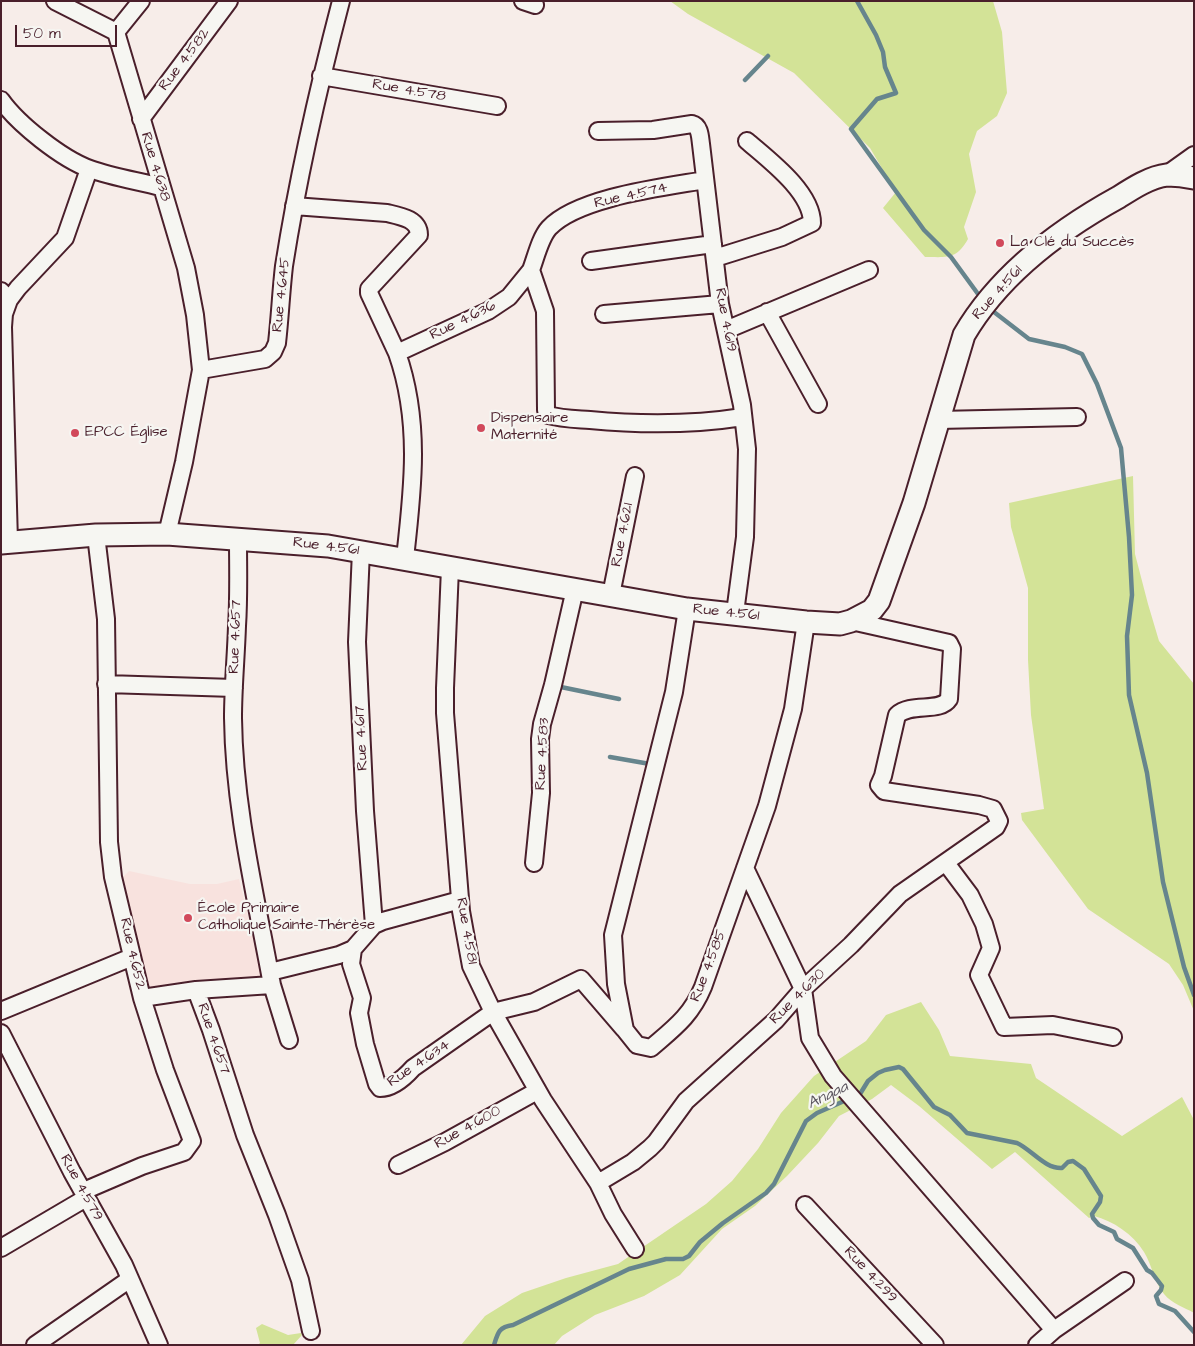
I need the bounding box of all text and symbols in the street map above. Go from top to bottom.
scale bar [18,15,120,47]
text: 50 m [23,23,61,44]
street label: Rue 4.582 [156,25,214,95]
street label: Rue 4.578 [371,76,447,106]
street label: Rue 4.638 [136,130,174,204]
street label: Rue 4.574 [593,179,669,213]
place label: La Clé du Succès [1010,234,1134,252]
marker: La Clé du Succès [994,237,1006,249]
street label: Rue 4.645 [269,257,295,333]
street label: Rue 4.561 [969,262,1027,324]
street label: Rue 4.619 [710,287,740,353]
street label: Rue 4.636 [427,297,499,345]
place label: Dispensaire Maternité [491,410,568,445]
marker: Dispensaire Maternité [475,422,487,434]
place label: EPCC Église [85,424,168,442]
marker: EPCC Église [69,427,81,439]
street label: Rue 4.621 [608,502,638,568]
street label: Rue 4.561 [292,534,360,560]
street label: Rue 4.657 [226,600,246,674]
street label: Rue 4.561 [692,601,760,625]
street label: Rue 4.617 [351,705,373,771]
street label: Rue 4.583 [532,717,554,791]
street label: Rue 4.581 [451,896,481,966]
place label: École Primaire Catholique Sainte-Thérèse [198,900,375,935]
marker: École Primaire Catholique Sainte-Thérèse [182,912,194,924]
street label: Rue 4.652 [115,916,149,992]
street label: Rue 4.585 [687,927,731,1005]
street label: Rue 4.630 [766,965,830,1029]
street label: Rue 4.657 [192,1001,234,1077]
street label: Rue 4.634 [384,1036,454,1092]
water label: Angaa [805,1078,851,1114]
street label: Rue 4.600 [432,1102,504,1154]
street label: Rue 4.579 [55,1152,107,1224]
street label: Rue 4.299 [839,1243,901,1307]

